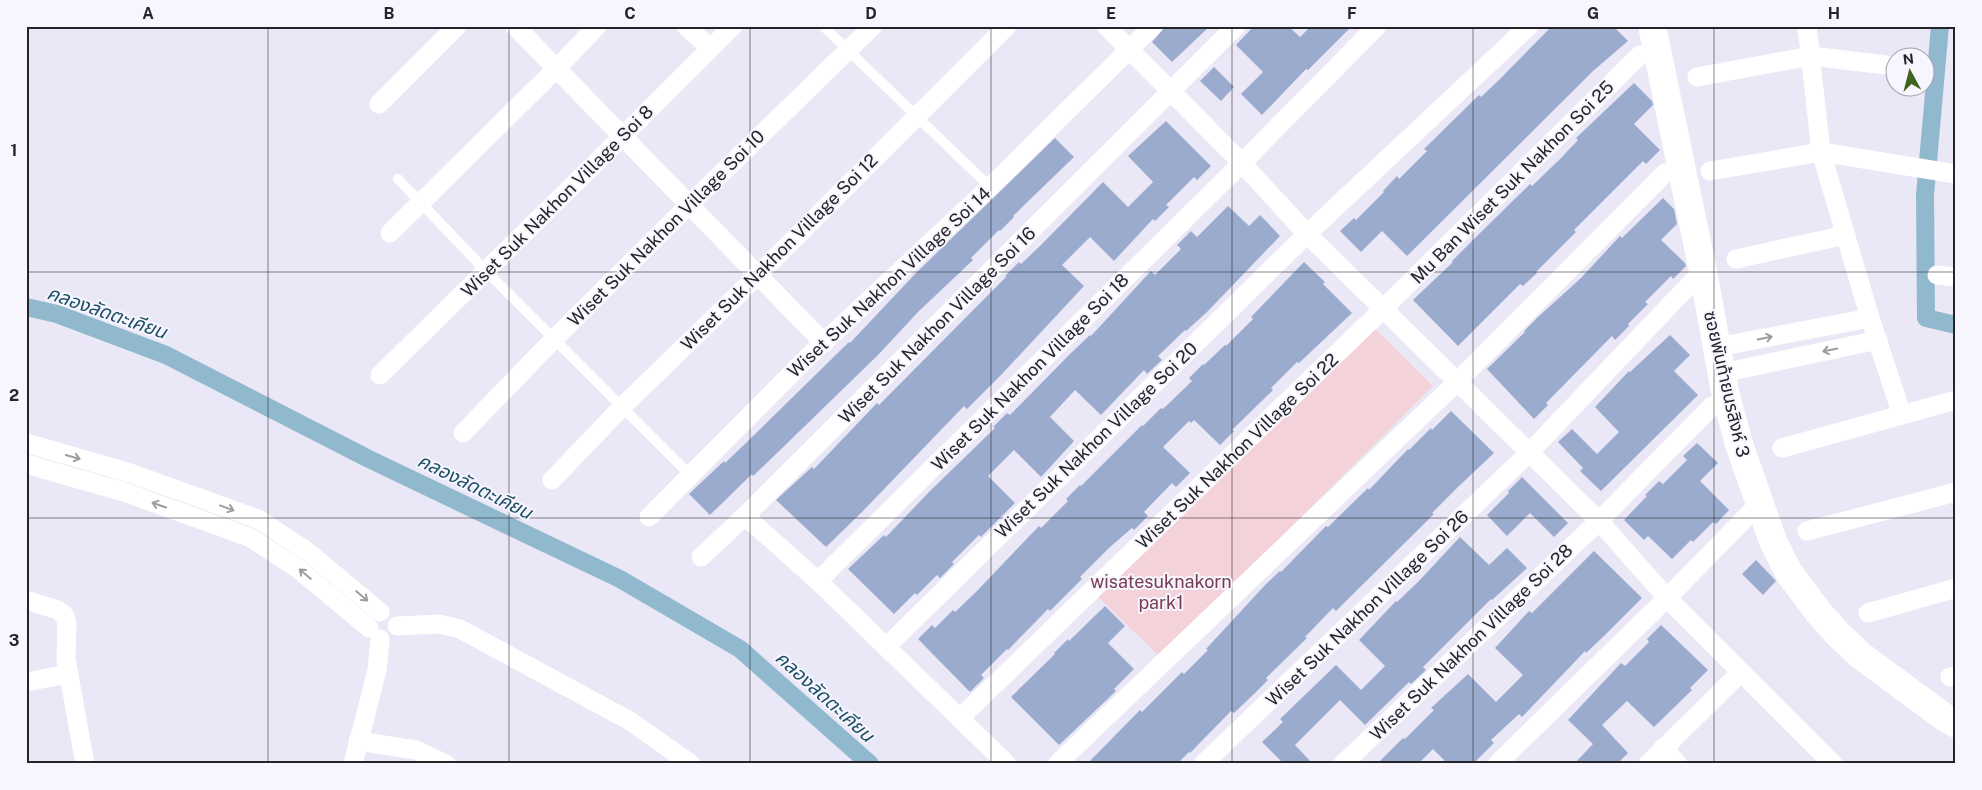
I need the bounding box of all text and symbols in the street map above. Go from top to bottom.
text: A [142,4,154,23]
text: B [384,4,395,23]
text: C [624,4,636,23]
text: D [865,4,877,23]
text: E [1106,4,1116,23]
text: F [1347,4,1357,23]
text: G [1587,4,1599,23]
text: H [1828,4,1840,23]
north arrow [1884,48,1934,98]
text: N [1902,50,1915,68]
street label: Mu Ban Wiset Suk Nakhon Soi 25 [1406,76,1618,288]
street label: Wiset Suk Nakhon Village Soi 8 [457,101,657,301]
street label: Wiset Suk Nakhon Village Soi 10 [563,125,769,331]
text: 1 [11,141,17,160]
street label: Wiset Suk Nakhon Village Soi 12 [676,149,882,355]
street label: Wiset Suk Nakhon Village Soi 14 [783,182,995,382]
street label: Wiset Suk Nakhon Village Soi 16 [834,222,1040,428]
street label: Wiset Suk Nakhon Village Soi 18 [927,269,1133,475]
water label: คลองลัดตะเคียน [44,281,171,343]
street label: ซอยพันท้ายนรสิงห์ 3 [1700,309,1754,459]
one-way arrow [1757,332,1773,342]
street label: Wiset Suk Nakhon Village Soi 20 [991,338,1201,542]
one-way arrow [1823,346,1839,355]
street label: Wiset Suk Nakhon Village Soi 22 [1132,349,1342,553]
text: 2 [9,386,19,405]
water label: คลองลัดตะเคียน [414,449,537,524]
one-way arrow [65,452,81,462]
one-way arrow [152,500,168,509]
one-way arrow [219,504,234,513]
street label: Wiset Suk Nakhon Village Soi 26 [1262,506,1472,710]
street label: Wiset Suk Nakhon Village Soi 28 [1365,539,1577,745]
one-way arrow [298,569,311,580]
park label: wisatesuknakorn park1 [1090,571,1232,613]
one-way arrow [355,591,368,602]
text: 3 [9,631,19,650]
water label: คลองลัดตะเคียน [771,646,880,747]

